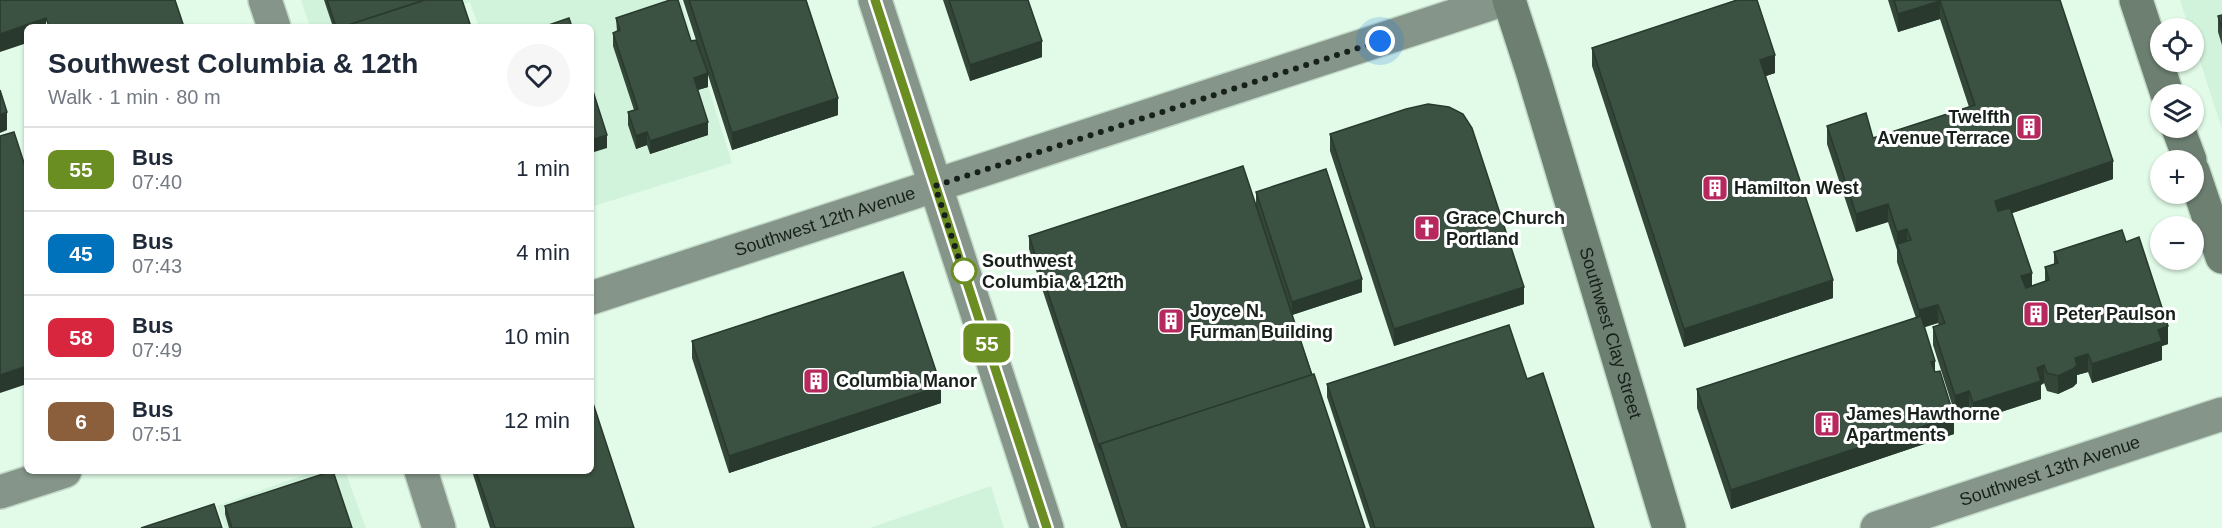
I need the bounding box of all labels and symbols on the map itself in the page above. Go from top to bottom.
your location [1365,26,1395,56]
place label: Twelfth Avenue Terrace [1877,107,2010,148]
building icon: Twelfth Avenue Terrace [2014,112,2044,142]
building icon: Hamilton West [1700,173,1730,203]
place label: Hamilton West [1734,178,1859,198]
street label: Southwest 12th Avenue [732,183,918,260]
place label: Grace Church Portland [1446,208,1565,249]
church icon: Grace Church Portland [1412,213,1442,243]
street label: Southwest Clay Street [1575,245,1646,421]
place label: Southwest Columbia & 12th [982,251,1124,292]
marker: Southwest Columbia & 12th [951,258,977,284]
building icon: Peter Paulson [2021,299,2051,329]
place label: Joyce N. Furman Building [1190,301,1333,342]
place label: Peter Paulson [2056,304,2176,324]
building icon: Joyce N. Furman Building [1156,306,1186,336]
line badge: 55 [960,324,1014,362]
building icon: Columbia Manor [801,366,831,396]
place label: Columbia Manor [836,371,977,391]
place label: James Hawthorne Apartments [1846,404,2000,445]
building icon: James Hawthorne Apartments [1812,409,1842,439]
street label: Southwest 13th Avenue [1957,432,2143,510]

